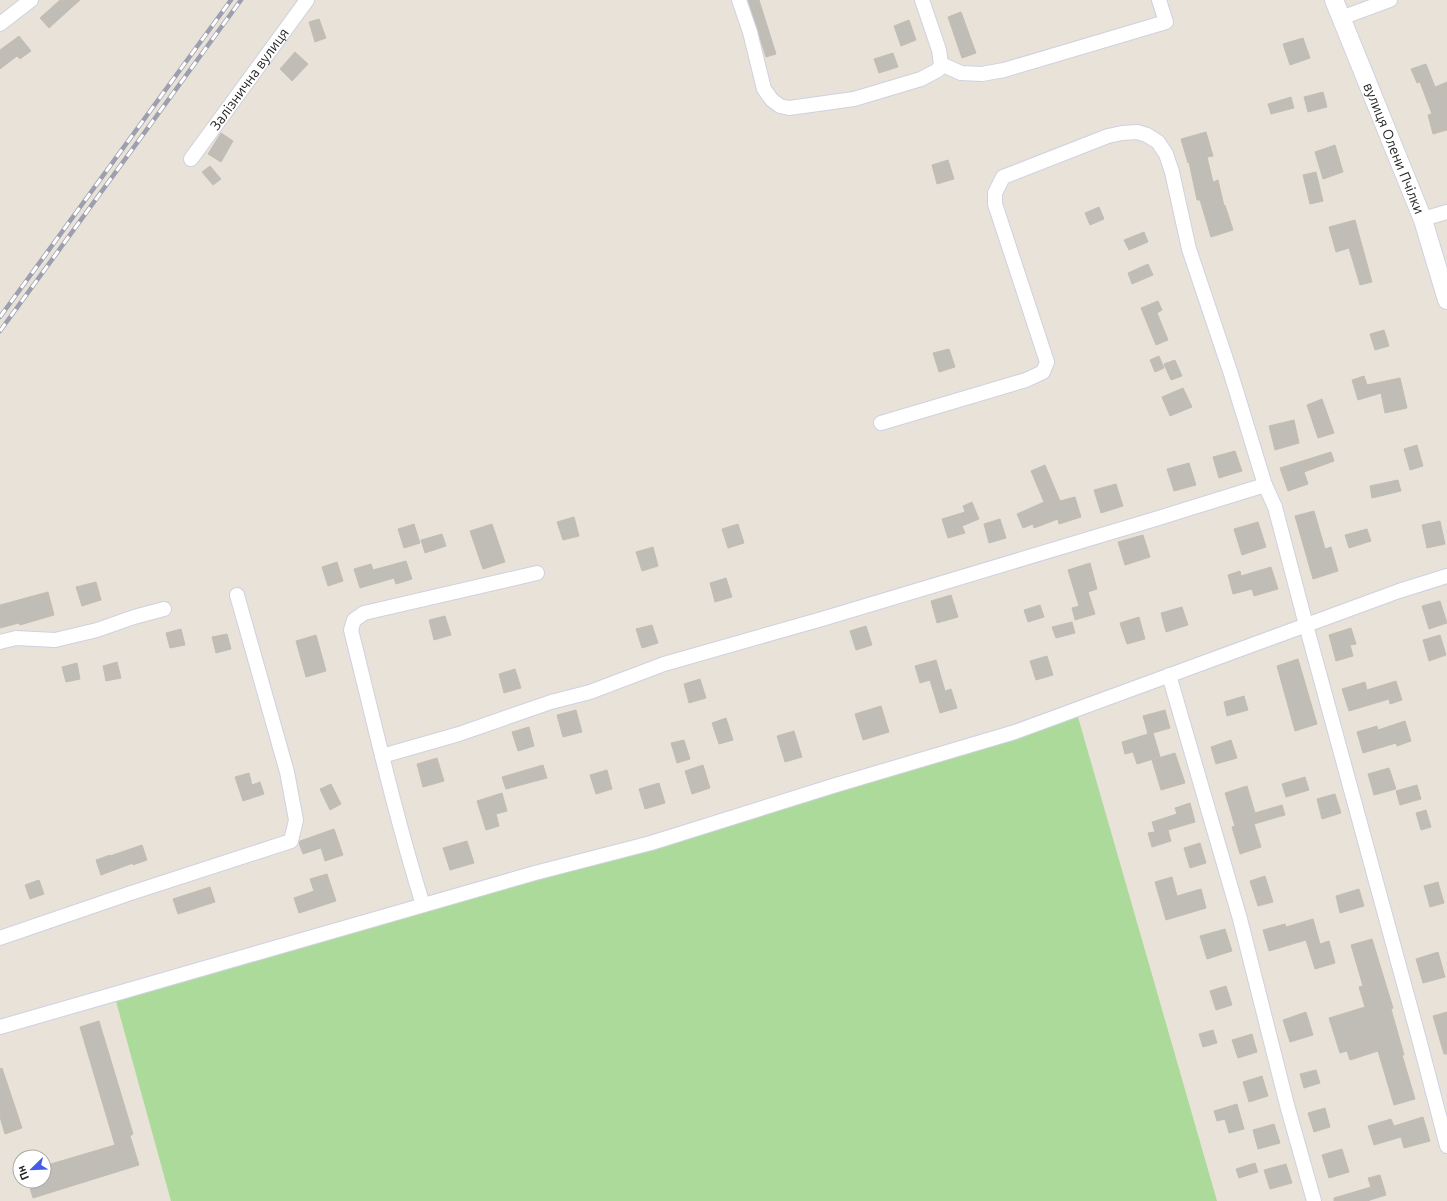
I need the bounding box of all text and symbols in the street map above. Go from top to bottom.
street label: Залізнична вулиця [207,25,292,133]
street label: вулиця Олени Пчілки [1360,80,1428,216]
north arrow [12,1149,52,1189]
text: Пн [14,1164,31,1182]

